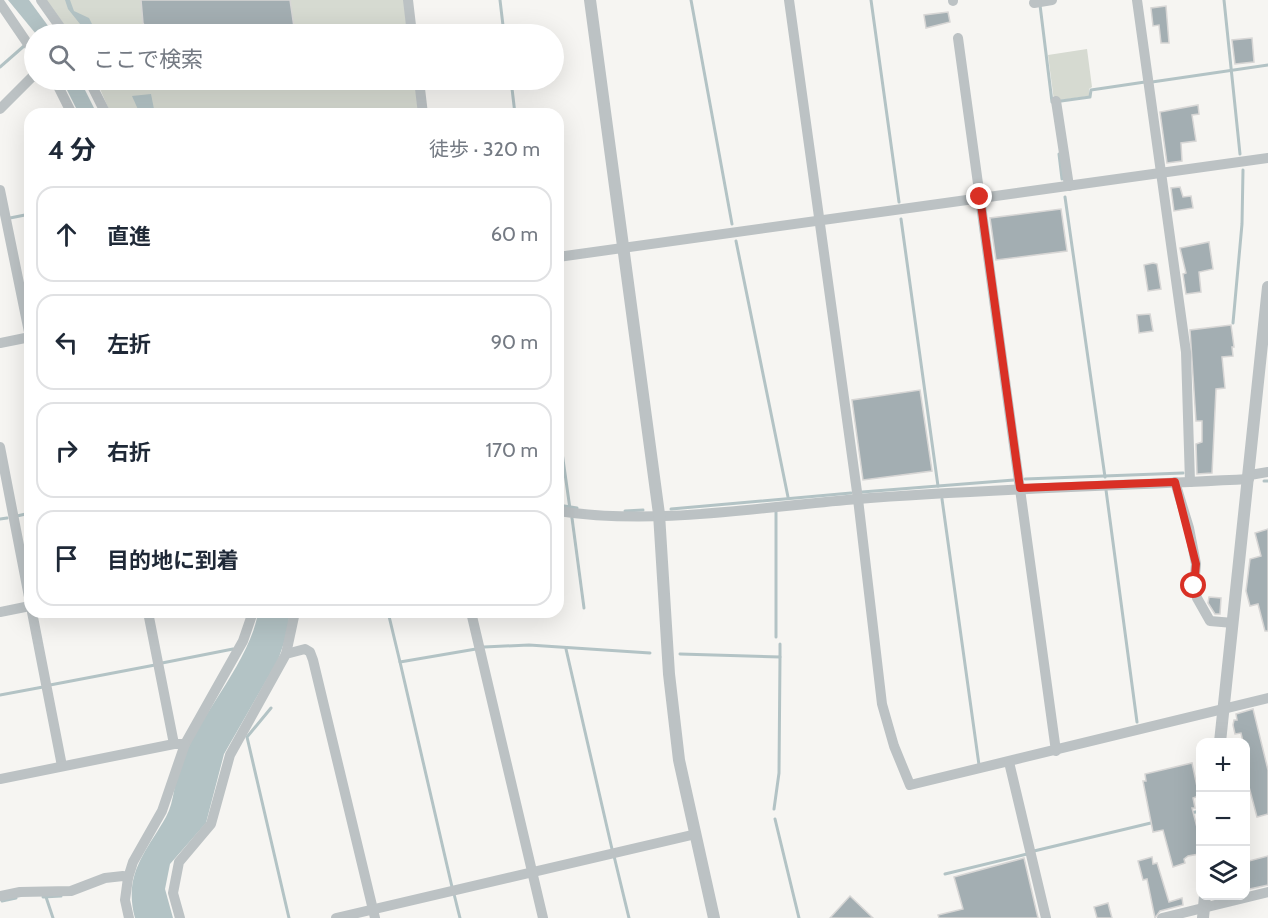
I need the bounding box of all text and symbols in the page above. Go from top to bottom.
search box [24,24,564,90]
icon: search [45,41,78,74]
text: ここで検索 [93,46,203,73]
text: 4 分 [48,134,96,166]
text: 徒歩 · 320 m [429,137,540,161]
route end [966,183,992,209]
icon: ahead [50,218,83,251]
text: 60 m [491,222,538,246]
text: 直進 [107,223,151,250]
icon: left [50,326,83,359]
text: 90 m [491,330,538,354]
text: 左折 [107,331,151,358]
icon: right [50,434,83,467]
text: 170 m [486,438,538,462]
text: 右折 [107,439,151,466]
icon: arrive [50,542,83,575]
text: 目的地に到着 [107,547,239,574]
route start [1180,572,1206,598]
map controls [1196,738,1250,900]
button: + [1196,738,1250,792]
button: − [1196,792,1250,846]
button: layers [1196,846,1250,900]

